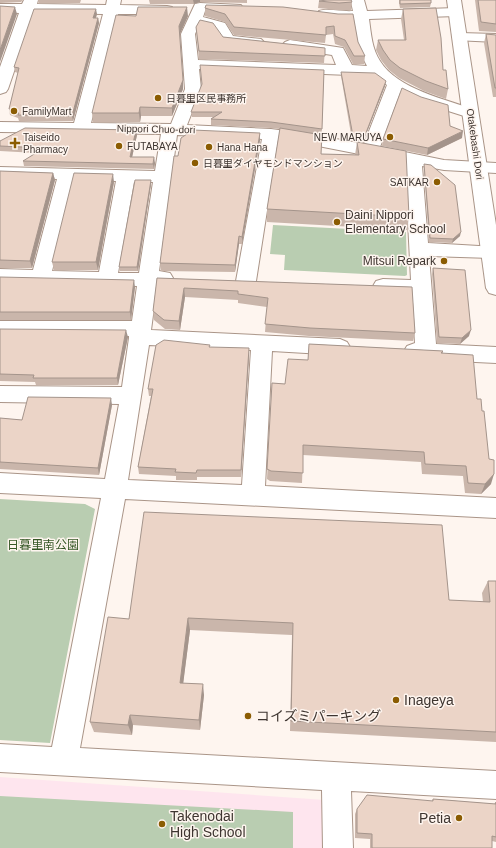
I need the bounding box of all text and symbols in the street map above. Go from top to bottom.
marker: 日暮里区民事務所 [153,93,163,103]
place label: 日暮里区民事務所 [166,93,246,104]
marker: FamilyMart [9,106,19,116]
place label: FamilyMart [22,106,72,117]
street label: Otakebashi Dori [465,108,485,180]
street label: Nippori Chuo-dori [117,123,195,135]
place label: Taiseido Pharmacy [23,132,68,155]
place label: NEW MARUYA [314,132,382,143]
marker: NEW MARUYA [385,132,395,142]
marker: Taiseido Pharmacy [10,138,20,148]
marker: FUTABAYA [114,141,124,151]
place label: FUTABAYA [127,141,178,152]
marker: Hana Hana [204,142,214,152]
place label: Hana Hana [217,142,268,153]
marker: 日暮里ダイヤモンドマンション [190,158,200,168]
place label: 日暮里ダイヤモンドマンション [203,158,343,169]
place label: SATKAR [390,177,429,188]
marker: SATKAR [432,177,442,187]
place label: Daini Nippori Elementary School [345,208,446,236]
marker: Daini Nippori Elementary School [332,217,342,227]
place label: Mitsui Repark [363,254,437,268]
marker: Mitsui Repark [439,256,449,266]
park label: 日暮里南公園 [7,538,79,552]
place label: Inageya [404,692,454,708]
marker: Inageya [391,695,401,705]
place label: コイズミパーキング [256,708,381,724]
marker: コイズミパーキング [243,711,253,721]
place label: Takenodai High School [170,808,246,840]
place label: Petia [419,810,451,826]
marker: Petia [454,813,464,823]
marker: Takenodai High School [157,819,167,829]

